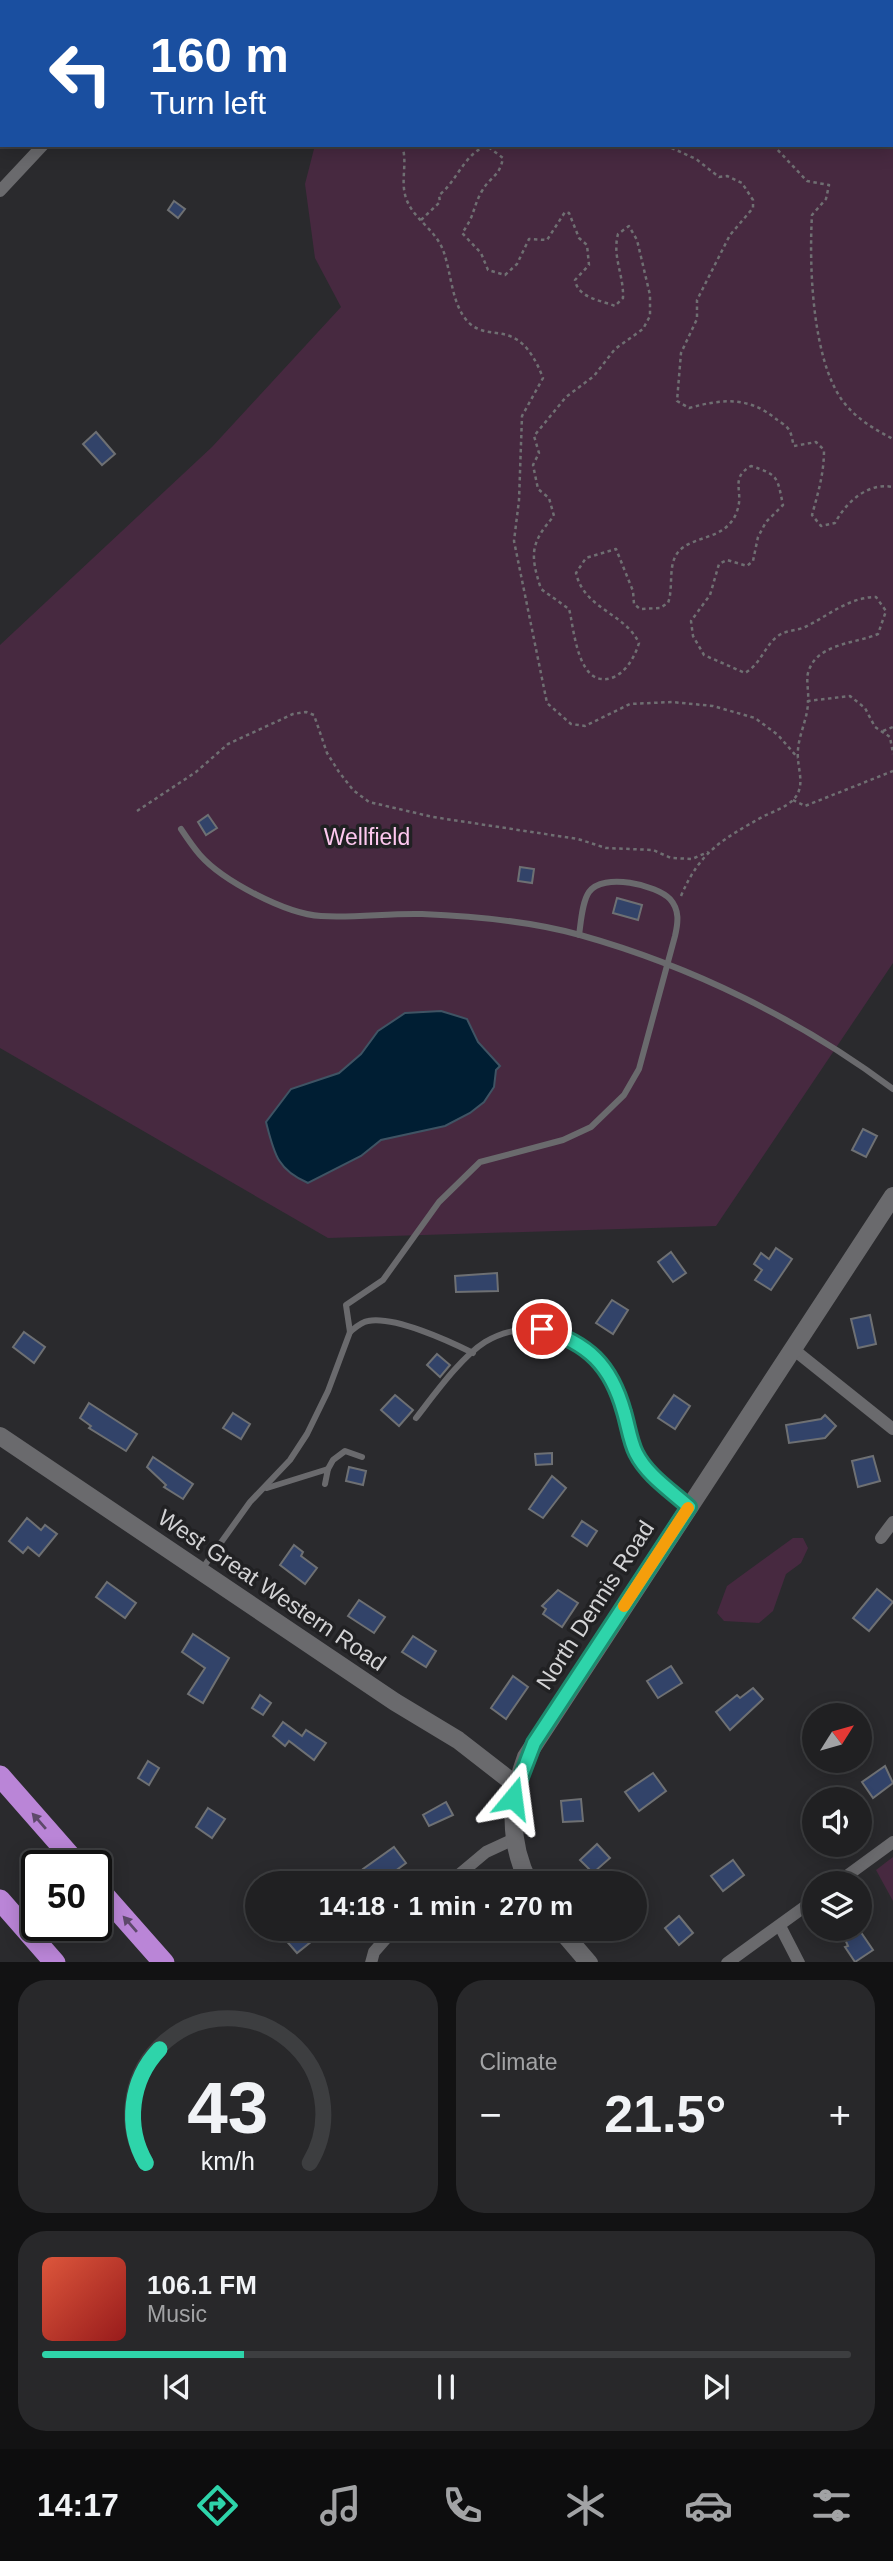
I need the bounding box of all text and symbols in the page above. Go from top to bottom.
icon: left [35,28,126,119]
text: 160 m [150,28,289,82]
text: Turn left [150,85,266,121]
park label: Wellfield [324,824,410,850]
pin [512,1299,572,1359]
icon: arrive [523,1310,561,1348]
street label: West Great Western Road [153,1504,391,1676]
street label: North Dennis Road [531,1516,659,1694]
north arrow [802,1703,872,1773]
map controls [802,1703,872,1941]
position arrow [476,1761,550,1835]
button: sound [802,1787,872,1857]
one-way arrow [31,1812,47,1830]
speed limit sign: 50 [21,1850,112,1941]
button: layers [802,1871,872,1941]
text: 14:18 · 1 min · 270 m [319,1891,573,1921]
one-way arrow [122,1915,138,1933]
text: Climate [480,2049,557,2075]
text: 43 [187,2067,268,2148]
text: 21.5° [604,2085,726,2143]
text: − [480,2094,502,2136]
text: + [829,2094,851,2136]
text: km/h [201,2146,255,2174]
text: 106.1 FM [147,2270,257,2300]
text: Music [147,2301,207,2327]
icon: previous [158,2368,196,2406]
icon: pause [427,2368,465,2406]
icon: next [697,2368,735,2406]
icon: directions [193,2481,242,2530]
icon: music [316,2481,365,2530]
icon: phone [438,2481,487,2530]
icon: climate [561,2481,610,2530]
icon: car [684,2481,733,2530]
icon: filters [807,2481,856,2530]
text: 14:17 [37,2487,119,2523]

